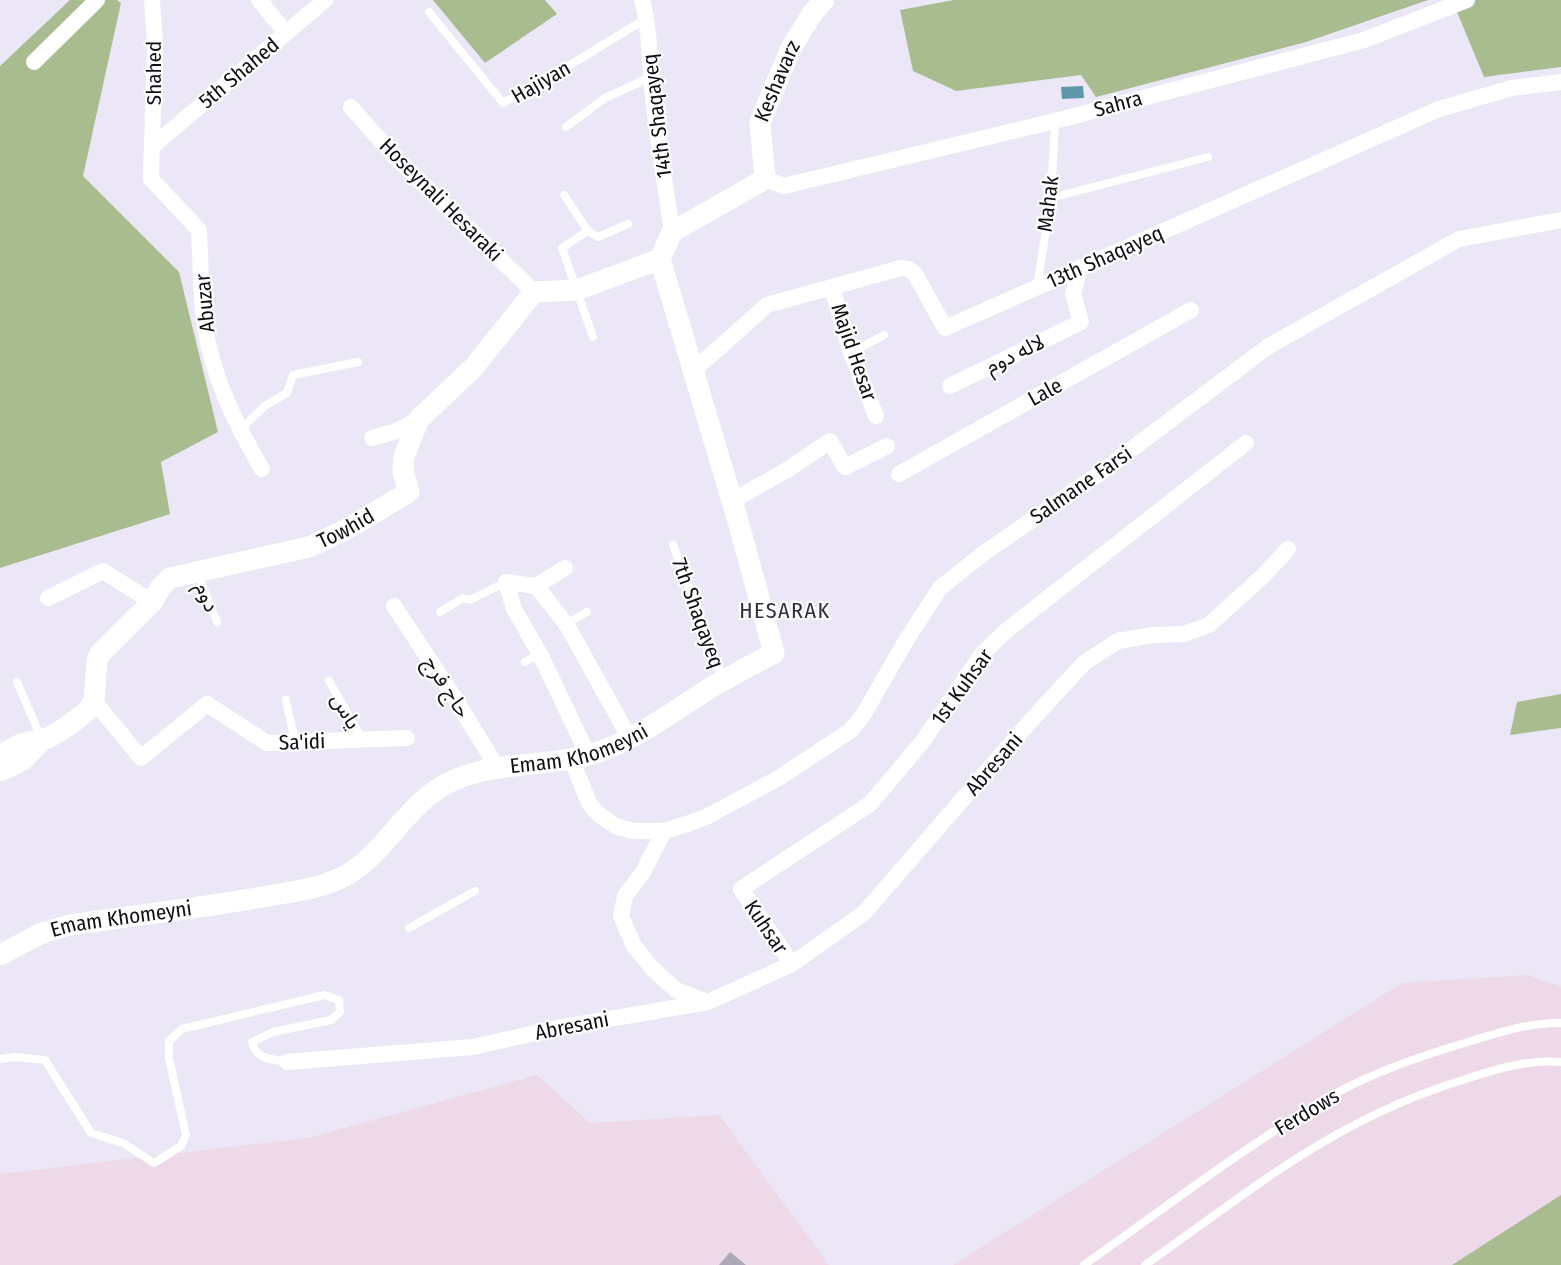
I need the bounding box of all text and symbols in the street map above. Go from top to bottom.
street label: 5th Shahed [194,32,284,114]
street label: Keshavarz [748,35,806,126]
street label: Shahed [141,41,167,105]
street label: 14th Shaqayeq [636,52,678,180]
street label: Hajiyan [507,55,575,109]
street label: Sahra [1091,85,1145,123]
street label: Hoseynali Hesaraki [374,133,508,267]
street label: Mahak [1032,174,1064,234]
street label: 13th Shaqayeq [1043,220,1167,294]
street label: Abuzar [189,272,221,333]
street label: Majid Hesar [825,300,883,405]
street label: لاله دوم [981,329,1050,382]
street label: Lale [1023,372,1067,412]
street label: Salmane Farsi [1025,440,1137,530]
street label: Towhid [313,503,379,554]
street label: 7th Shaqayeq [666,554,730,672]
street label: دوم [186,578,225,617]
district label: HESARAK [739,597,831,624]
street label: 1st Kuhsar [926,643,999,730]
street label: حاج فرج [416,651,476,724]
street label: یاس [325,688,367,734]
street label: Emam Khomeyni [509,718,653,779]
street label: Abresani [960,727,1028,801]
street label: Sa'idi [278,728,326,756]
street label: Emam Khomeyni [47,895,193,943]
street label: Kuhsar [739,895,794,959]
street label: Abresani [533,1006,611,1046]
street label: Ferdows [1270,1083,1344,1141]

